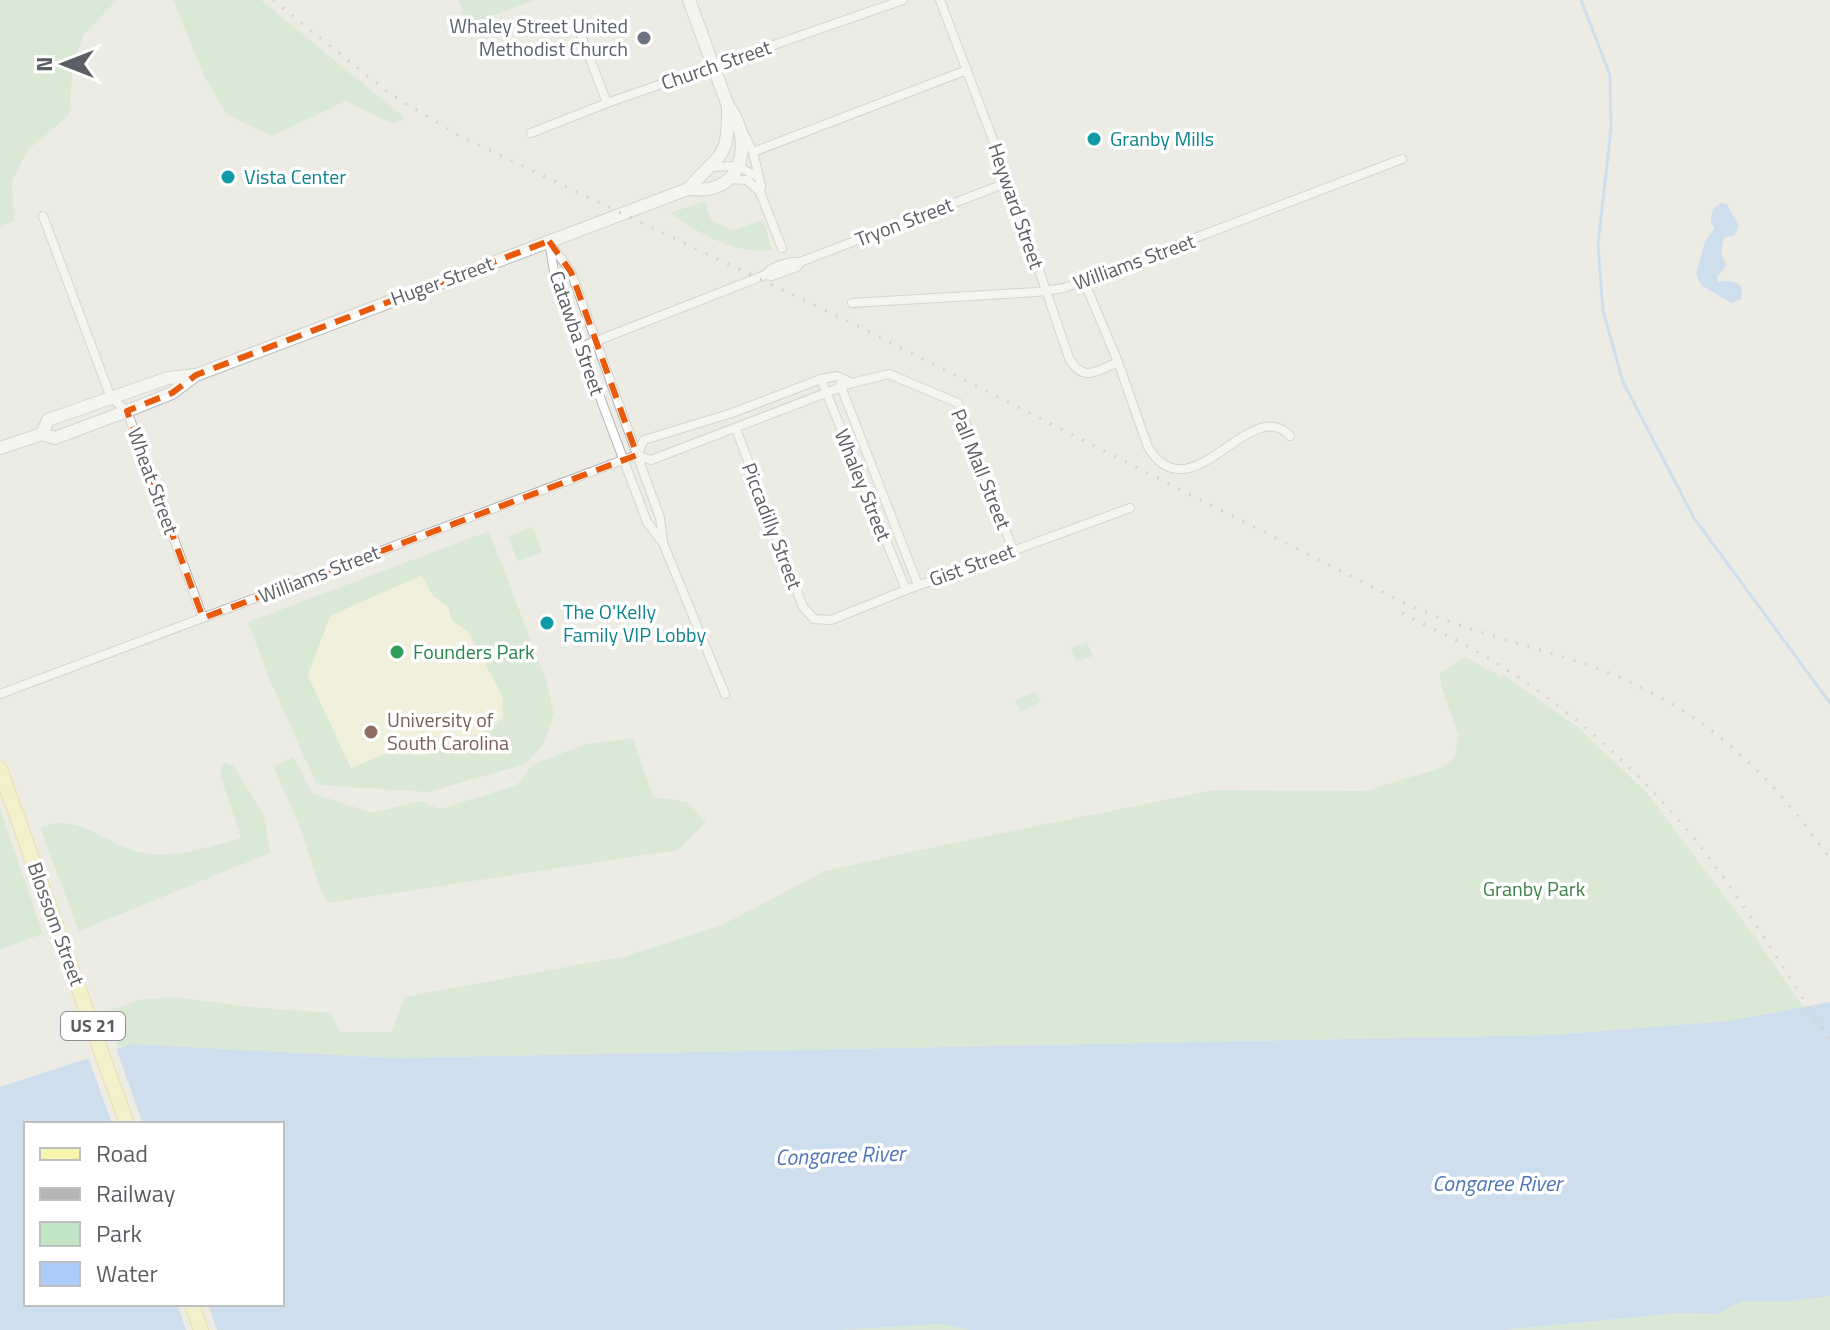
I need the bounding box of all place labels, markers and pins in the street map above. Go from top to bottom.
place label: Whaley Street United Methodist Church [449,10,628,64]
marker: Whaley Street United Methodist Church [635,29,653,47]
place label: Granby Mills [1110,123,1214,154]
marker: Granby Mills [1085,130,1103,148]
place label: Vista Center [244,161,346,192]
marker: Vista Center [219,168,237,186]
place label: The O'Kelly Family VIP Lobby [563,596,706,650]
marker: The O'Kelly Family VIP Lobby [538,614,556,632]
place label: Founders Park [413,636,535,667]
marker: Founders Park [388,643,406,661]
place label: University of South Carolina [387,704,509,758]
marker: University of South Carolina [362,723,380,741]

